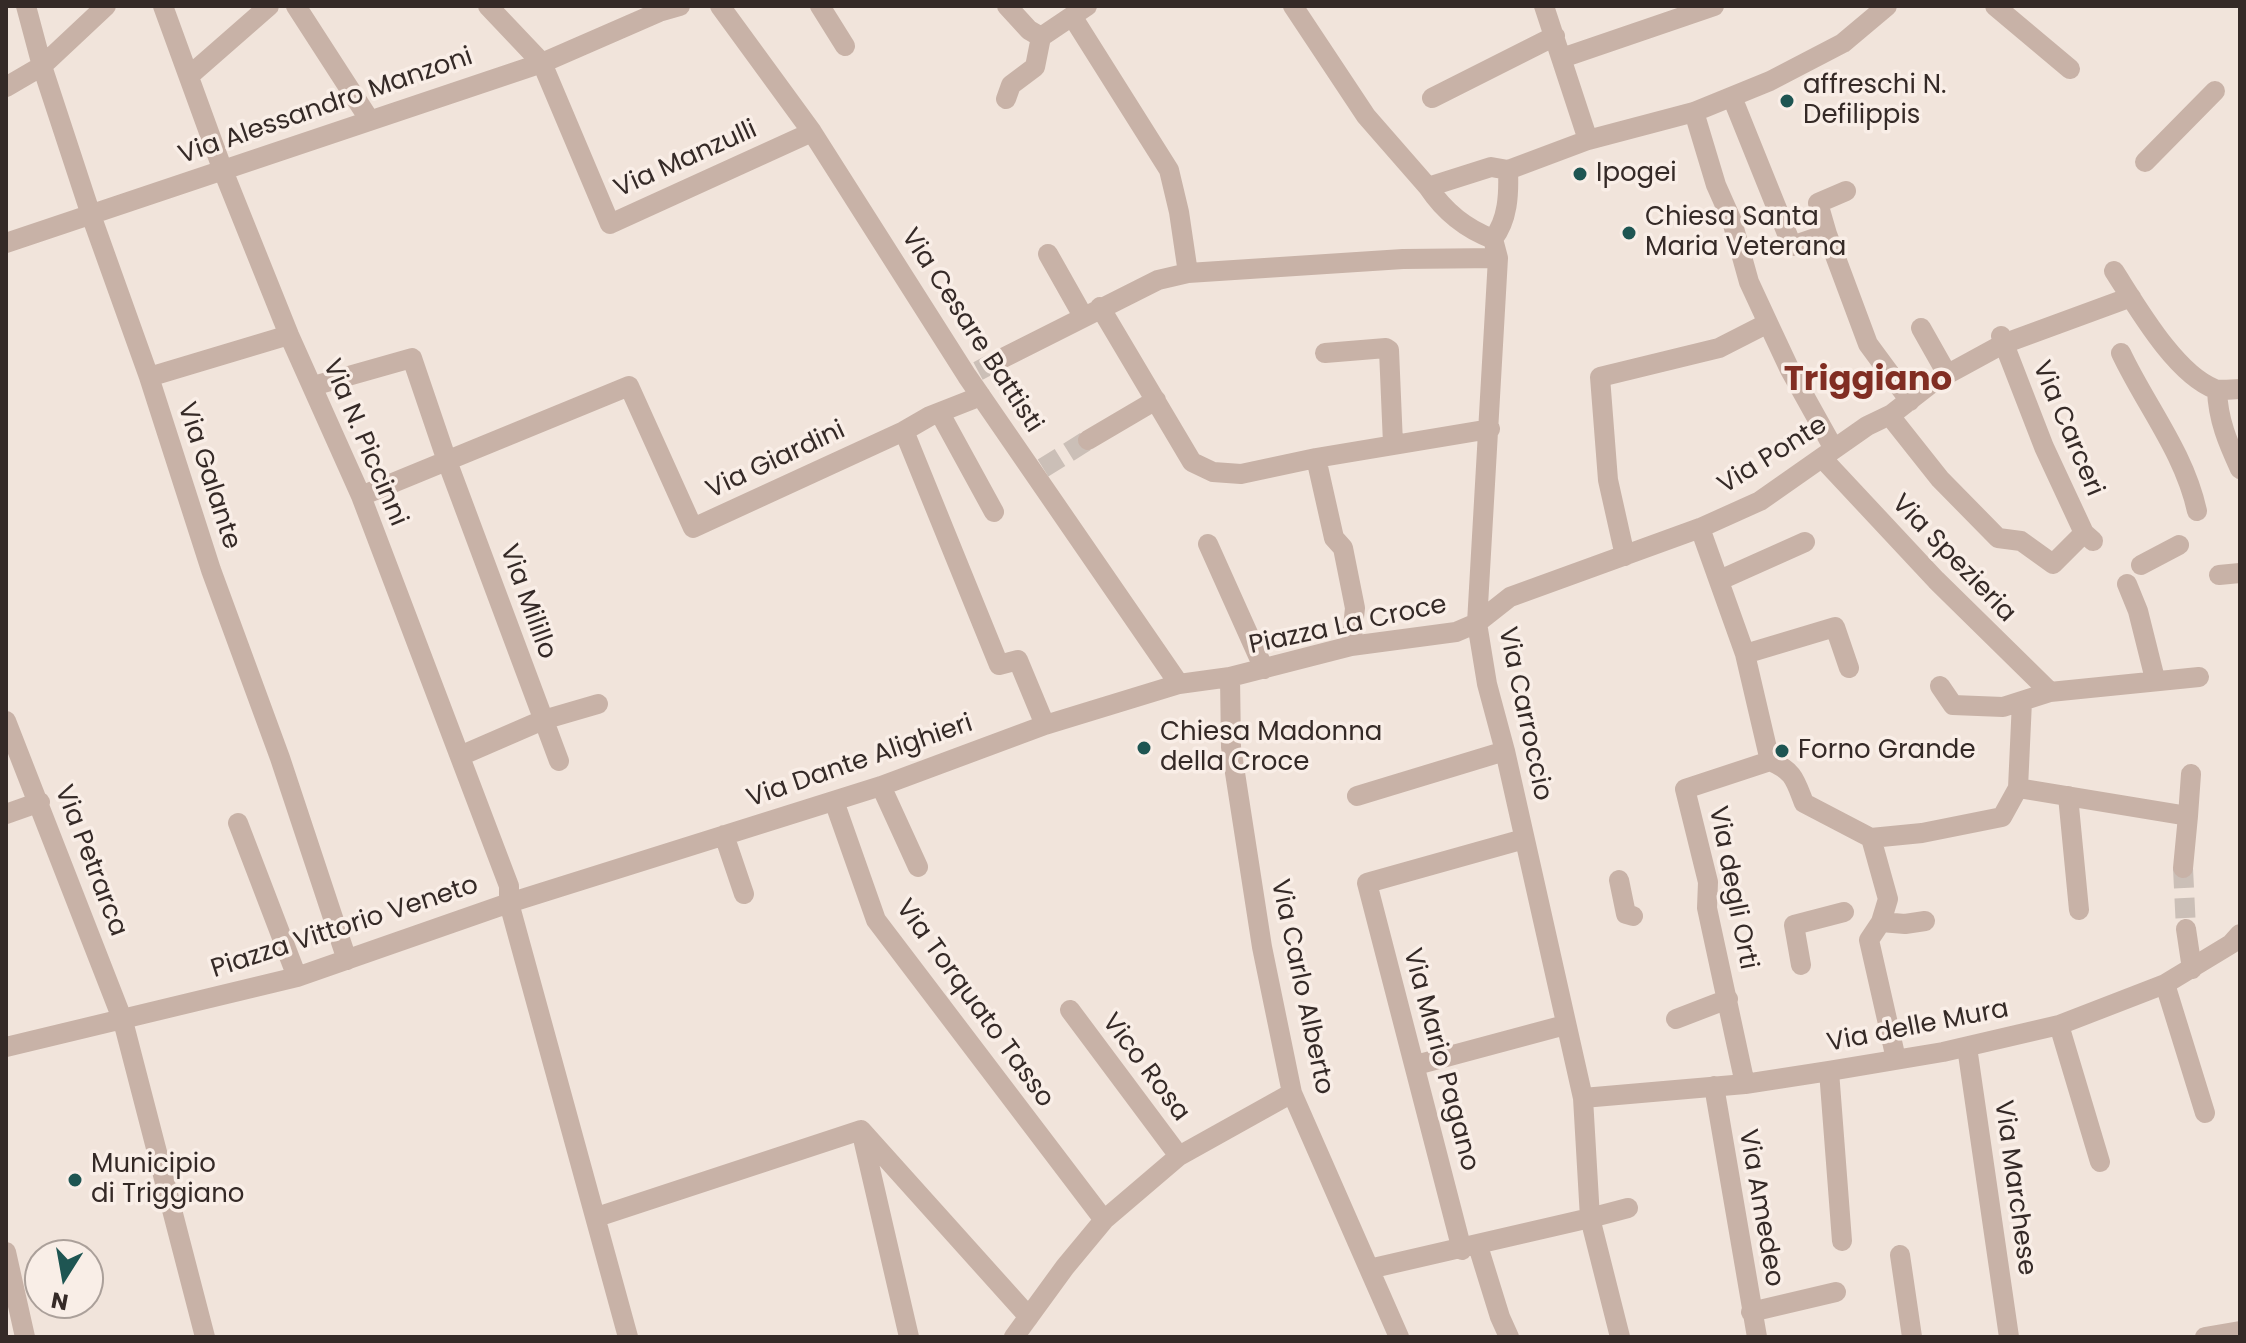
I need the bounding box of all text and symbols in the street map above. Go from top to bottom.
street label: Via Alessandro Manzoni [175,42,477,172]
place label: affreschi N. Defilippis [1803,70,1947,132]
marker: affreschi N. Defilippis [1778,92,1796,110]
street label: Via Manzulli [610,115,762,205]
place label: Ipogei [1596,158,1677,190]
marker: Ipogei [1571,165,1589,183]
place label: Chiesa Santa Maria Veterana [1645,202,1846,264]
street label: Via Cesare Battisti [893,223,1049,439]
marker: Chiesa Santa Maria Veterana [1620,224,1638,242]
street label: Via N. Piccinni [315,355,413,531]
street label: Via Carceri [2025,357,2109,501]
district label: Triggiano [1784,361,1952,401]
street label: Via Galante [170,399,246,553]
street label: Via Ponte [1713,410,1833,502]
street label: Via Giardini [702,415,850,507]
street label: Via Spezieria [1884,489,2022,629]
street label: Via Milillo [492,541,562,663]
street label: Piazza La Croce [1246,590,1450,662]
street label: Via Carroccio [1490,624,1558,804]
street label: Via Dante Alighieri [743,709,977,815]
place label: Chiesa Madonna della Croce [1160,717,1382,778]
place label: Forno Grande [1798,735,1976,767]
marker: Chiesa Madonna della Croce [1135,739,1153,757]
marker: Forno Grande [1773,742,1791,760]
street label: Via Petrarca [47,781,133,941]
street label: Via degli Orti [1701,804,1763,972]
street label: Piazza Vittorio Veneto [208,870,482,986]
street label: Via Carlo Alberto [1263,877,1339,1097]
street label: Via Torquato Tasso [888,894,1060,1114]
street label: Via Mario Pagano [1395,945,1485,1175]
street label: Via delle Mura [1825,994,2011,1060]
street label: Vico Rosa [1094,1008,1196,1128]
street label: Via Marchese [1986,1098,2042,1278]
street label: Via Amedeo [1731,1127,1789,1289]
place label: Municipio di Triggiano [91,1149,244,1210]
marker: Municipio di Triggiano [66,1171,84,1189]
north arrow [24,1239,104,1319]
text: N [49,1284,71,1318]

